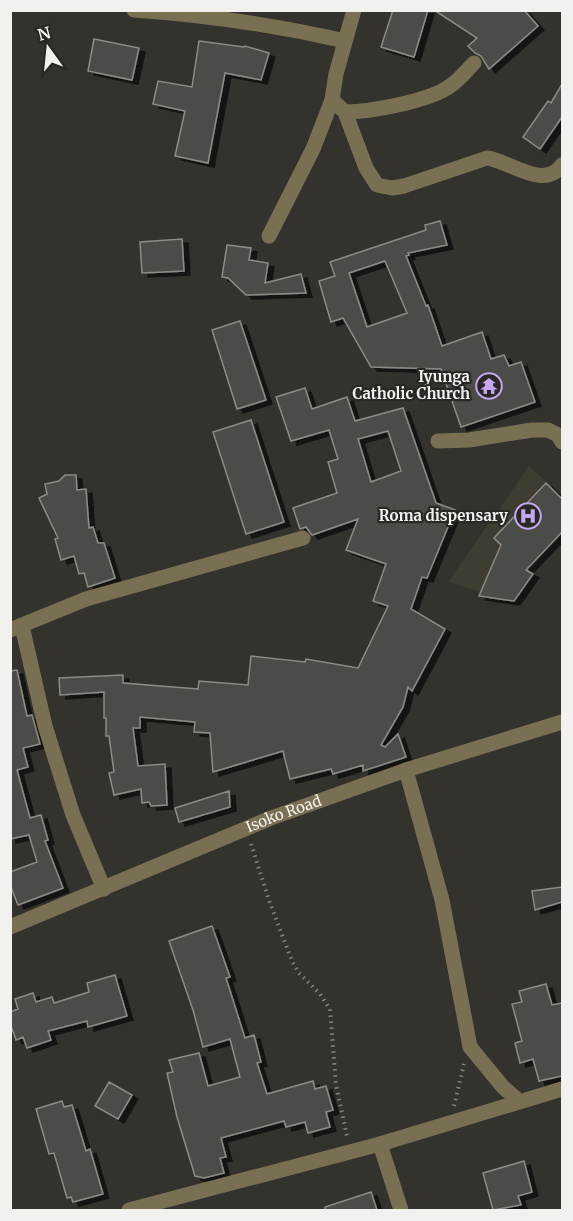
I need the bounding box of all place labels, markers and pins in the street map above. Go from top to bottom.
place label: Iyunga Catholic Church [353,367,471,403]
temple icon: Iyunga Catholic Church [474,371,504,401]
hospital icon: Roma dispensary [513,501,543,531]
place label: Roma dispensary [379,506,508,525]

